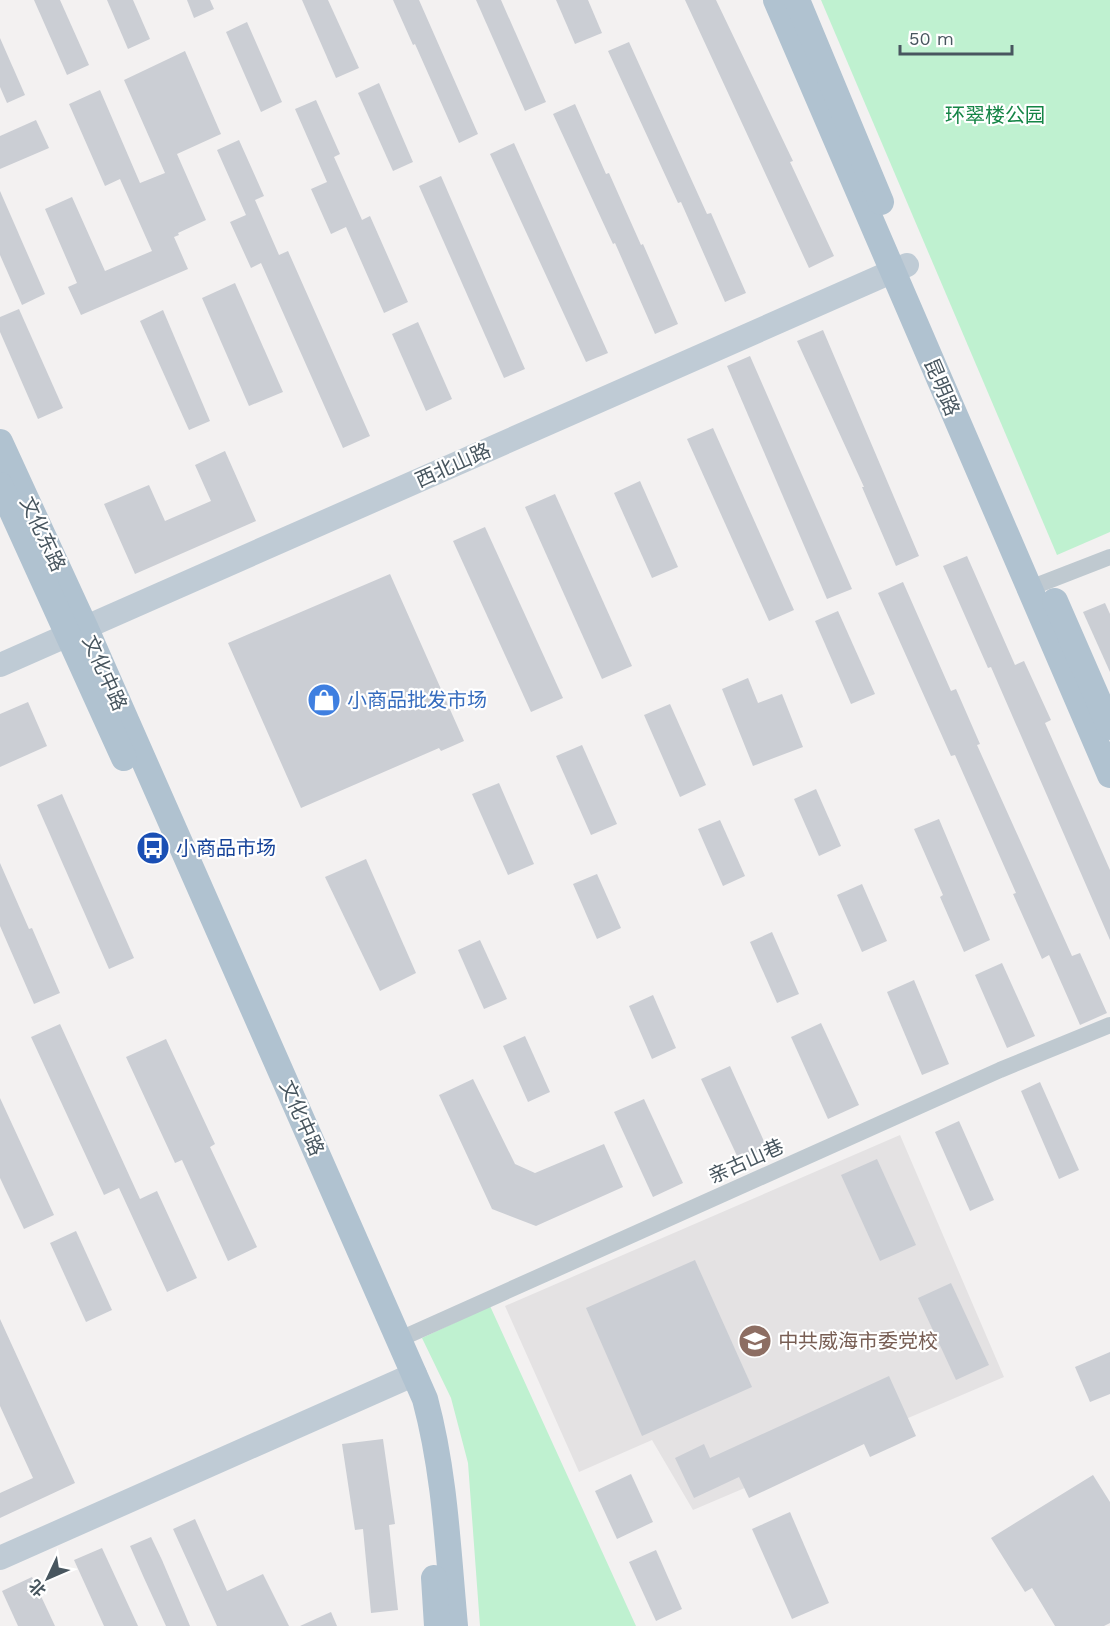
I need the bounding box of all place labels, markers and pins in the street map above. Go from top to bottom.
shop icon: 小商品批发市场 [306,682,342,718]
place label: 小商品批发市场 [347,688,487,712]
bus stop icon: 小商品市场 [135,830,171,866]
place label: 小商品市场 [176,836,276,860]
school or university icon: 中共威海市委党校 [737,1323,773,1359]
place label: 中共威海市委党校 [778,1329,938,1353]

